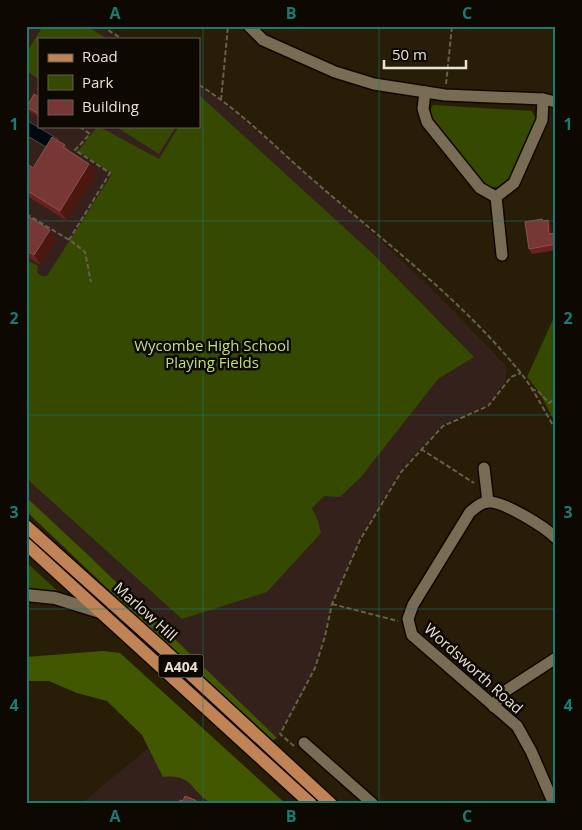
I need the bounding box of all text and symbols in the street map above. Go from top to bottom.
text: A [109,2,121,24]
text: B [286,2,296,24]
text: C [462,2,472,24]
legend [38,38,200,128]
scale bar [384,38,467,70]
text: 50 m [392,44,427,64]
text: Road [82,46,118,66]
text: Park [82,72,113,92]
text: Building [82,96,139,116]
text: 1 [9,113,19,135]
text: 1 [563,113,573,135]
text: 2 [9,307,19,329]
text: 2 [563,307,573,329]
park label: Wycombe High School Playing Fields [134,335,290,372]
text: 3 [9,501,19,523]
text: 3 [563,501,573,523]
street label: Marlow Hill [110,577,182,645]
street label: Wordsworth Road [420,618,528,718]
road number: A404 [158,654,204,678]
text: 4 [9,694,19,716]
text: 4 [563,694,573,716]
text: A [109,805,121,827]
text: B [286,805,296,827]
text: C [462,805,472,827]

